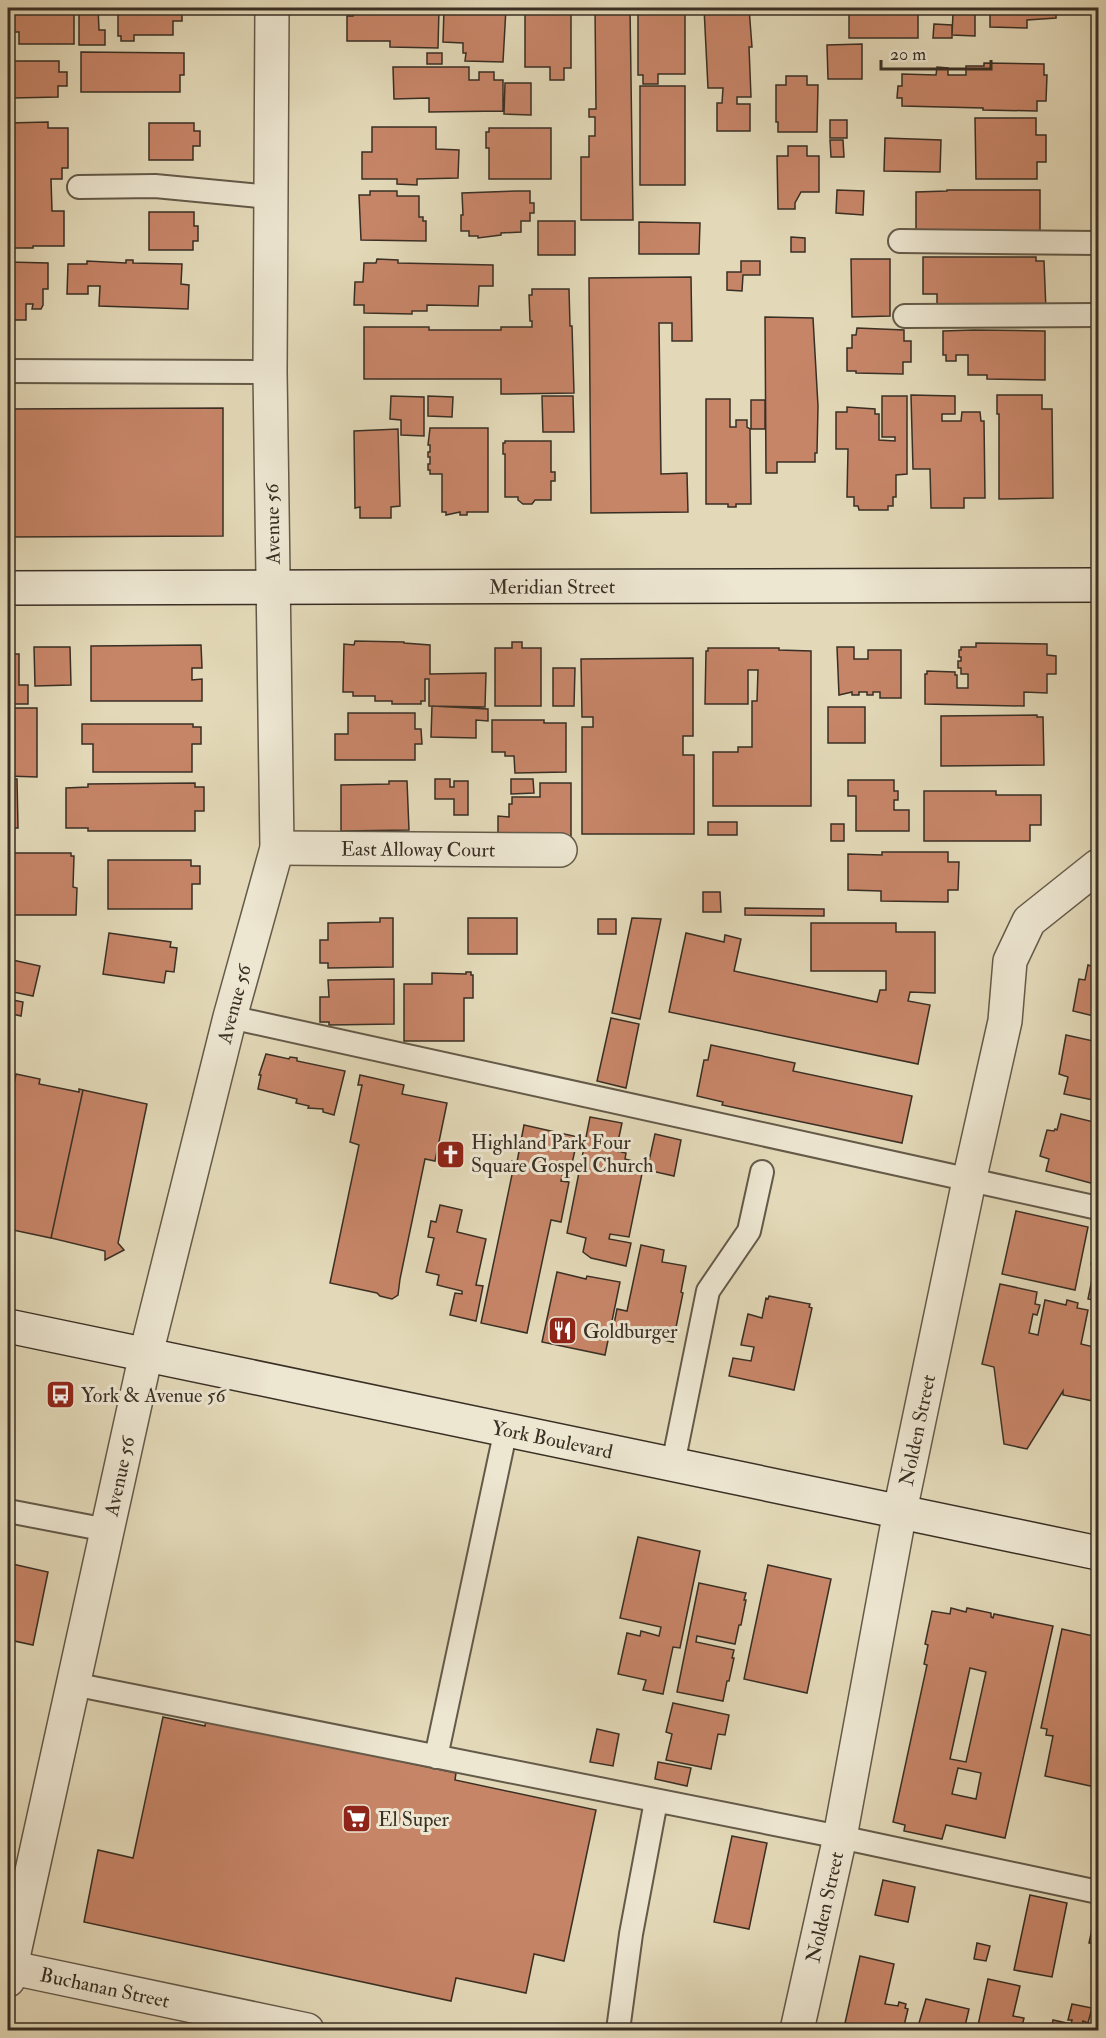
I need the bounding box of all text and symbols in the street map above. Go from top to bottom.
scale bar [881,33,990,71]
text: 20 m [890,43,926,66]
street label: Avenue 56 [259,482,286,566]
street label: Meridian Street [489,574,616,600]
street label: East Alloway Court [341,836,496,863]
street label: Avenue 56 [212,961,257,1047]
place label: Highland Park Four Square Gospel Church [471,1130,654,1179]
church icon: Highland Park Four Square Gospel Church [434,1138,466,1170]
restaurant icon: Goldburger [546,1315,578,1347]
place label: Goldburger [583,1319,678,1344]
street label: Nolden Street [894,1372,941,1488]
bus stop icon: York & Avenue 56 [44,1379,76,1411]
place label: York & Avenue 56 [81,1383,226,1408]
street label: York Boulevard [489,1415,615,1465]
street label: Avenue 56 [98,1433,141,1519]
supermarket icon: El Super [341,1803,373,1835]
place label: El Super [378,1807,450,1833]
street label: Nolden Street [800,1849,849,1965]
street label: Buchanan Street [38,1962,172,2014]

